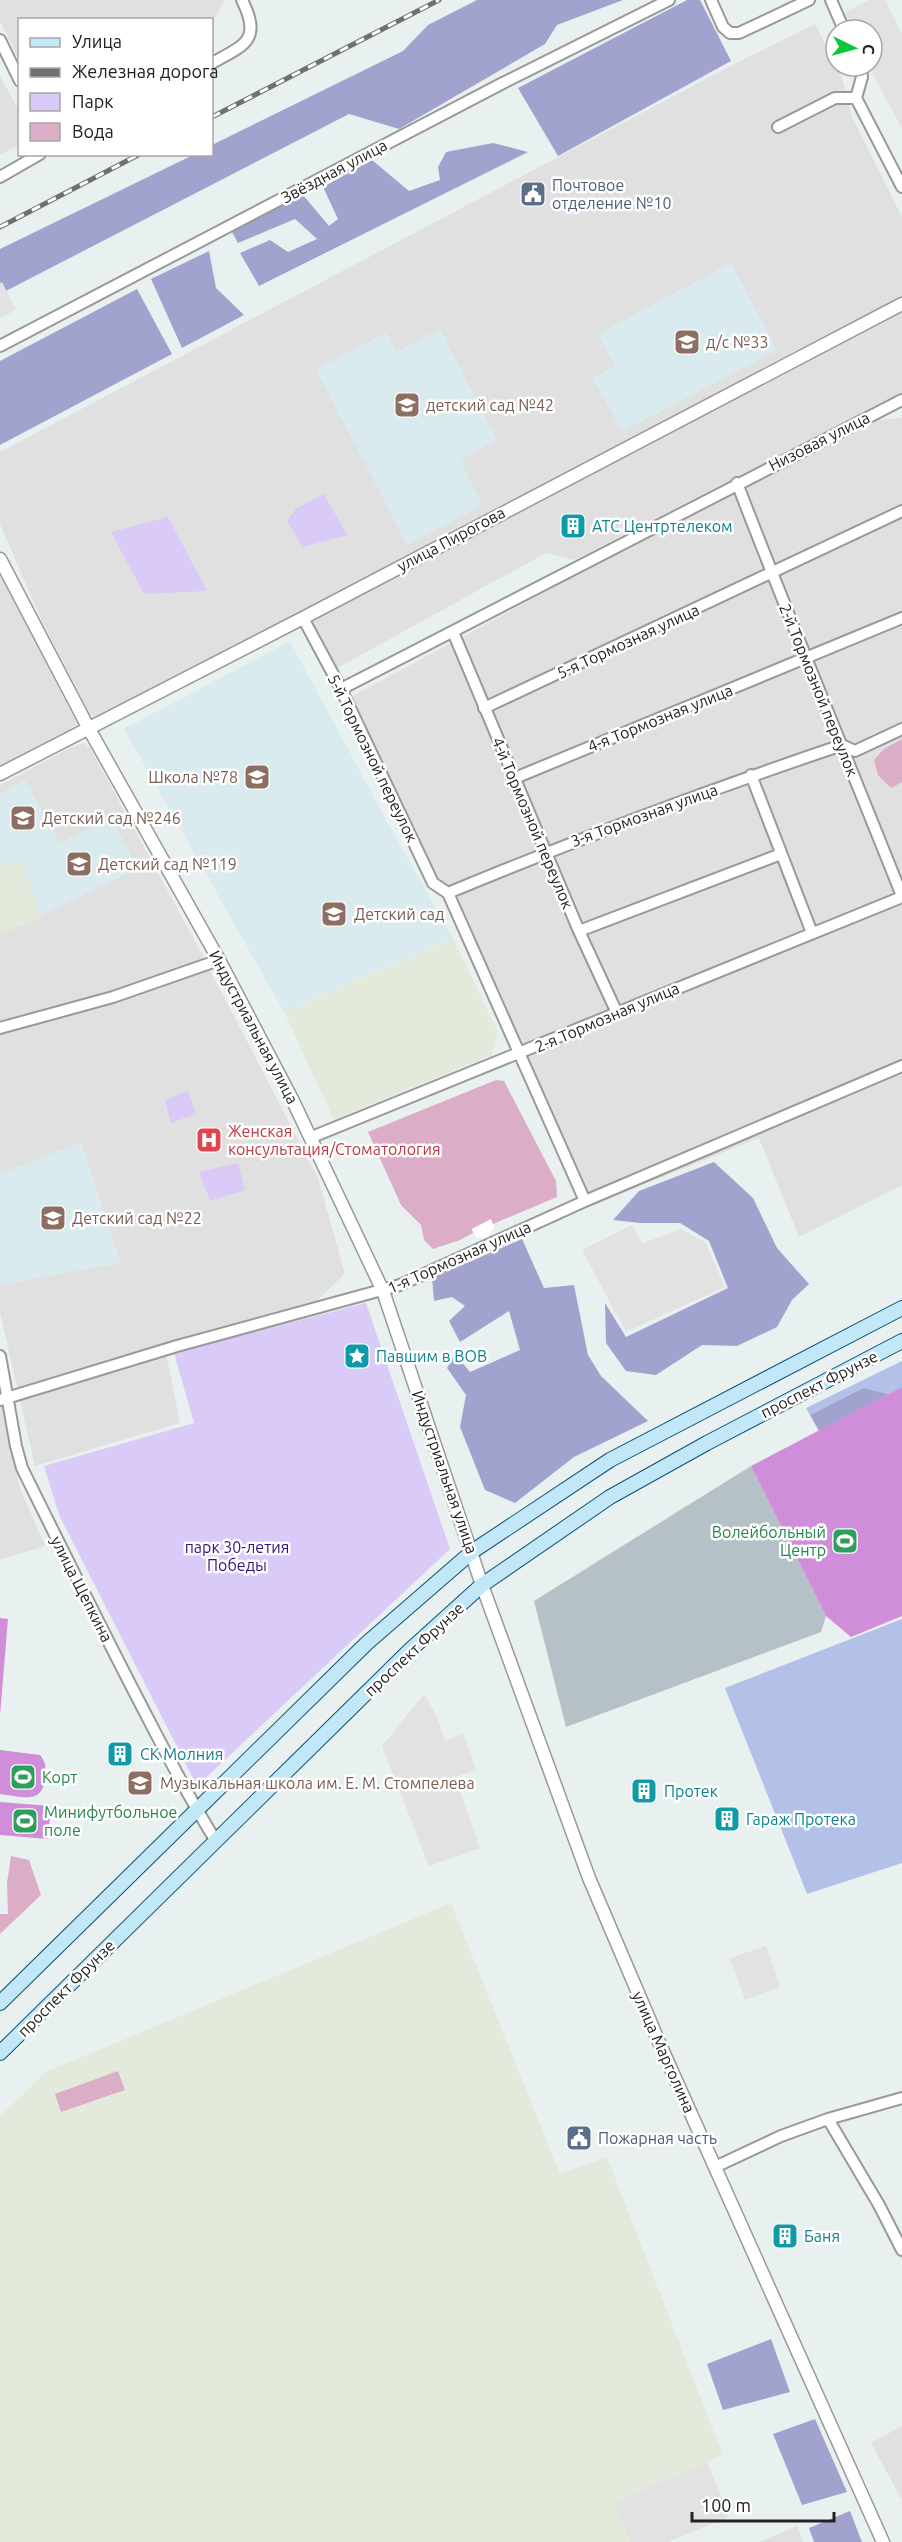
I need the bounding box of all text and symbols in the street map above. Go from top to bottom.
legend [18,18,213,156]
north arrow [824,18,884,78]
text: Улица [72,31,122,51]
text: С [860,43,878,55]
text: Железная дорога [72,61,219,81]
text: Парк [72,91,113,111]
text: Вода [72,121,114,141]
street label: Звёздная улица [278,136,390,206]
place label: Почтовое отделение №10 [552,176,671,212]
public building icon: Почтовое отделение №10 [518,179,548,209]
school or university icon: д/с №33 [672,327,702,357]
place label: д/с №33 [706,333,769,351]
school or university icon: детский сад №42 [392,390,422,420]
place label: детский сад №42 [426,396,554,414]
street label: Низовая улица [766,408,872,474]
street label: улица Пирогова [394,503,508,575]
building icon: АТС Центртелеком [558,511,588,541]
place label: АТС Центртелеком [592,517,733,535]
street label: 5-я Тормозная улица [554,600,702,682]
street label: 2-й Тормозной переулок [776,601,862,779]
street label: 5-й Тормозной переулок [324,671,422,845]
street label: 4-я Тормозная улица [585,681,735,755]
street label: 4-й Тормозной переулок [489,735,577,911]
school or university icon: Школа №78 [242,762,272,792]
place label: Школа №78 [148,768,238,786]
street label: 3-я Тормозная улица [568,780,720,850]
school or university icon: Детский сад №246 [8,803,38,833]
place label: Детский сад №246 [42,809,181,827]
school or university icon: Детский сад №119 [64,849,94,879]
place label: Детский сад №119 [98,855,237,873]
school or university icon: Детский сад [319,899,349,929]
place label: Детский сад [354,905,444,923]
street label: Индустриальная улица [206,947,302,1107]
street label: 2-я Тормозная улица [532,978,682,1056]
place label: Женская консультация/Стоматология [228,1122,441,1158]
hospital icon: Женская консультация/Стоматология [194,1125,224,1155]
school or university icon: Детский сад №22 [38,1203,68,1233]
place label: Детский сад №22 [72,1209,202,1227]
street label: 1-я Тормозная улица [385,1217,533,1297]
place icon: Павшим в ВОВ [342,1341,372,1371]
place label: Павшим в ВОВ [376,1347,487,1365]
street label: проспект Фрунзе [757,1347,881,1421]
street label: Индустриальная улица [409,1388,481,1556]
place label: Волейбольный Центр [712,1523,826,1559]
sports icon: Волейбольный Центр [830,1526,860,1556]
street label: улица Щепкина [48,1533,116,1645]
park label: парк 30-летия Победы [185,1538,289,1574]
street label: проспект Фрунзе [361,1598,467,1700]
building icon: СК Молния [105,1739,135,1769]
place label: СК Молния [140,1745,223,1763]
sports icon: Корт [8,1762,38,1792]
place label: Корт [42,1768,77,1786]
school or university icon: Музыкальная школа им. Е. М. Стомпелева [125,1768,155,1798]
place label: Музыкальная школа им. Е. М. Стомпелева [160,1774,475,1792]
building icon: Протек [629,1776,659,1806]
place label: Протек [664,1782,718,1800]
place label: Минифутбольное поле [44,1803,177,1839]
building icon: Гараж Протека [712,1804,742,1834]
sports icon: Минифутбольное поле [10,1806,40,1836]
place label: Гараж Протека [746,1810,856,1828]
street label: проспект Фрунзе [14,1936,118,2040]
street label: улица Марголина [629,1988,699,2116]
public building icon: Пожарная часть [564,2123,594,2153]
place label: Пожарная часть [598,2129,717,2147]
building icon: Баня [770,2221,800,2251]
place label: Баня [804,2227,840,2245]
scale bar [692,2485,834,2523]
text: 100 m [701,2495,751,2515]

